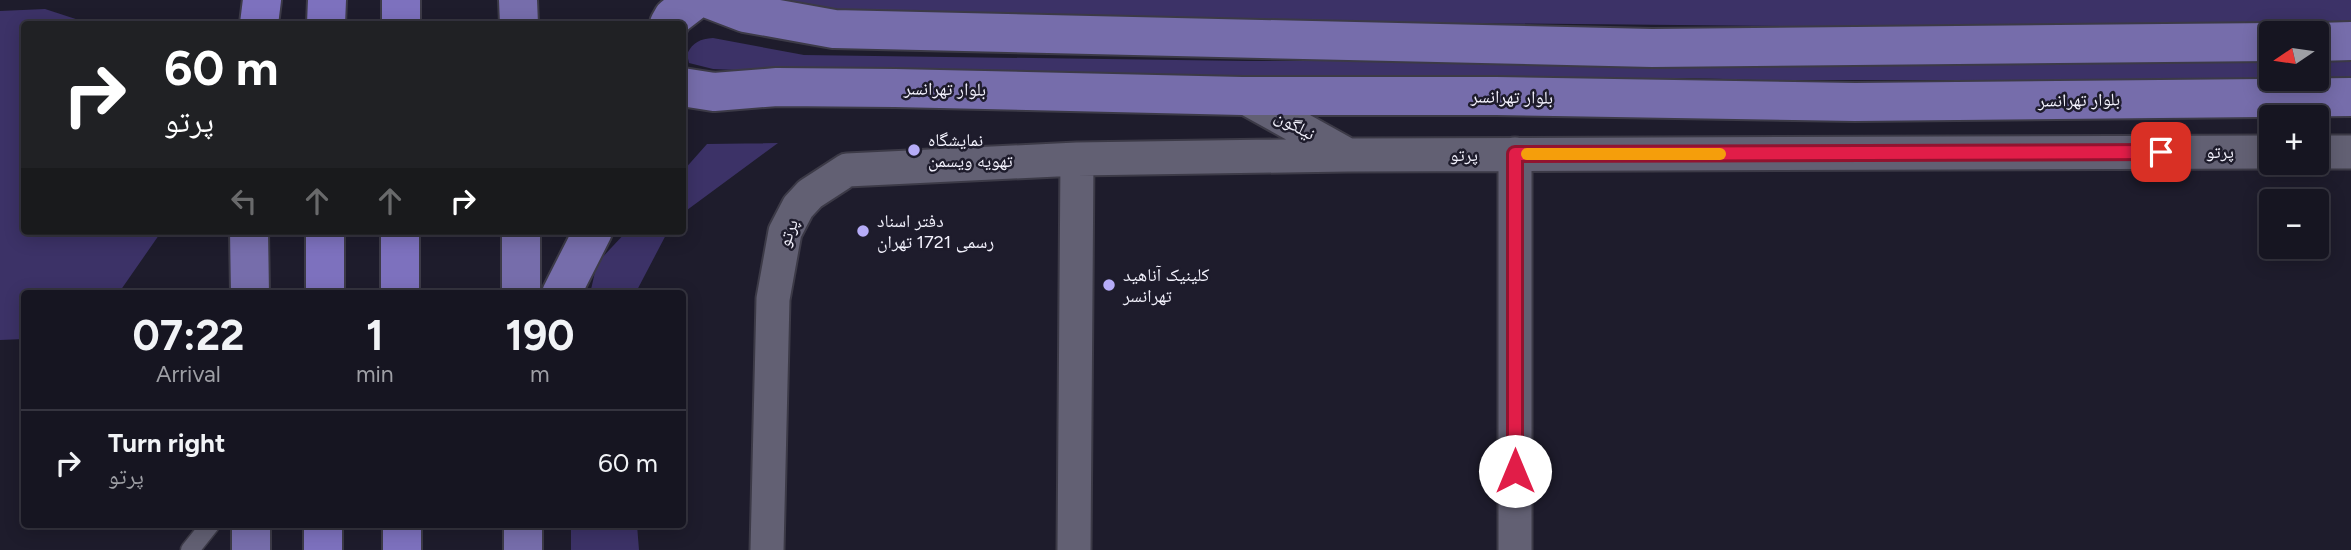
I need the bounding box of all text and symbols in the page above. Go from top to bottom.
north arrow [2259,21,2329,91]
map controls [2259,21,2329,259]
text: 60 m [164,38,279,97]
icon: right [49,49,140,140]
street label: بلوار تهرانسر [903,77,986,101]
street label: بلوار تهرانسر [1470,85,1553,109]
street label: بلوار تهرانسر [2037,88,2120,112]
text: پرتو [164,102,214,140]
street label: نیلگون [1271,105,1319,145]
button: + [2259,105,2329,175]
pin [2131,122,2191,182]
place label: نمایشگاه تهویه ویسمن [928,129,1013,172]
icon: arrive [2142,133,2180,171]
street label: پرتو [2206,141,2234,163]
marker: نمایشگاه تهویه ویسمن [906,142,922,158]
street label: پرتو [1450,144,1478,166]
icon: left [225,182,263,220]
icon: ahead [298,182,336,220]
icon: ahead [371,182,409,220]
icon: right [444,182,482,220]
button: − [2259,189,2329,259]
place label: دفتر اسناد رسمی 1721 تهران [877,210,994,253]
street label: پرتو [773,216,803,250]
marker: دفتر اسناد رسمی 1721 تهران [855,223,871,239]
place label: کلینیک آناهید تهرانسر [1122,264,1210,307]
marker: کلینیک آناهید تهرانسر [1101,277,1117,293]
text: 07:22 [133,310,244,361]
text: 1 [366,310,384,361]
text: 190 [505,310,574,361]
text: Arrival [156,360,221,388]
text: min [356,360,394,388]
text: m [530,360,550,388]
text: Turn right [108,427,225,459]
position arrow [1478,434,1552,508]
icon: right [49,444,87,482]
text: 60 m [598,447,658,479]
text: پرتو [108,462,144,490]

